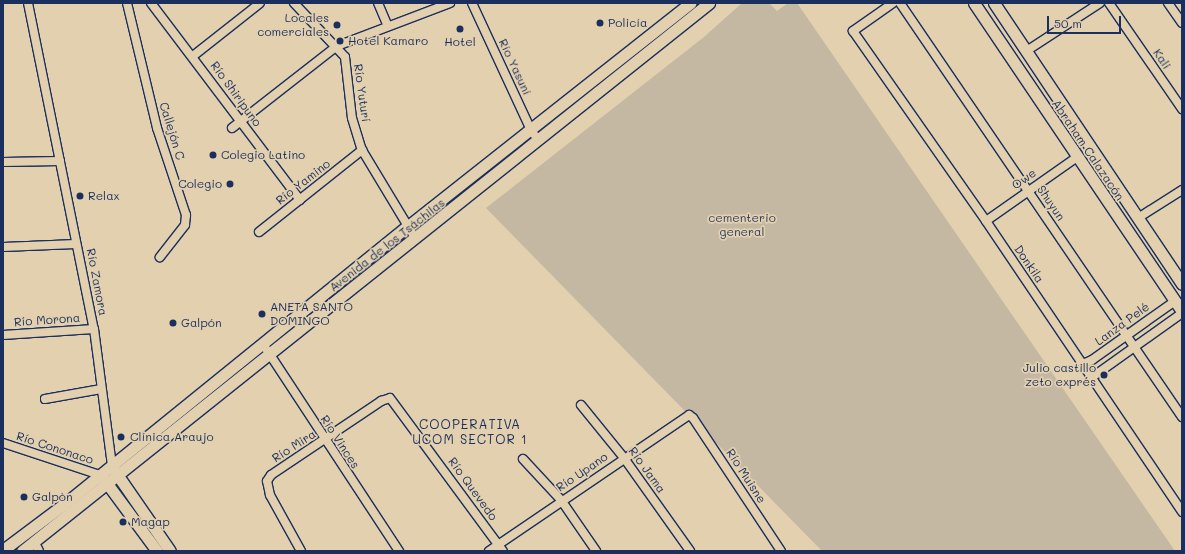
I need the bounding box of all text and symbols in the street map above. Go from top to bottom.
scale bar [1049,8,1123,34]
place label: Locales comerciales [257,11,329,39]
text: 50 m [1054,15,1082,31]
place label: Policía [608,16,647,30]
marker: Policía [595,18,605,28]
marker: Locales comerciales [332,20,342,30]
marker: Hotel [455,24,465,34]
place label: Hotel Kamaro [348,34,428,48]
place label: Hotel [444,35,476,49]
marker: Hotel Kamaro [335,36,345,46]
street label: Río Yasuní [496,37,534,97]
street label: Kali [1150,46,1174,72]
street label: Río Shiripuno [208,59,264,129]
street label: Río Yuturí [351,63,373,123]
street label: Abraham Calazacón [1049,97,1127,203]
street label: Callejón C [156,100,188,162]
place label: Colegio Latino [221,148,305,162]
marker: Colegio Latino [208,150,218,160]
street label: Río Yamino [273,156,333,208]
street label: Owe [1009,166,1039,192]
place label: Colegio [178,177,222,191]
marker: Colegio [225,179,235,189]
street label: Shuyun [1034,183,1068,223]
place label: Relax [88,189,120,203]
marker: Relax [75,191,85,201]
street label: Avenida de los Tsáchilas [326,195,448,295]
park label: cementerio general [708,211,776,239]
street label: Donkila [1011,242,1047,286]
street label: Río Zamora [83,247,111,317]
street label: Lanza Pelé [1092,299,1152,349]
place label: ANETA SANTO DOMINGO [270,300,353,328]
marker: ANETA SANTO DOMINGO [257,309,267,319]
street label: Río Morona [13,311,81,329]
place label: Galpón [181,316,222,330]
marker: Galpón [168,318,178,328]
place label: Julio castillo zeto exprés [1023,361,1096,389]
marker: Julio castillo zeto exprés [1099,370,1109,380]
street label: Río Vinces [317,413,363,471]
district label: COOPERATIVA UCOM SECTOR 1 [412,417,528,448]
street label: Río Mira [269,427,319,465]
street label: Río Cononaco [15,429,95,467]
place label: Clínica Araujo [130,430,214,444]
marker: Clínica Araujo [115,431,127,443]
street label: Río Jama [625,444,669,496]
street label: Río Muisne [723,446,769,506]
street label: Río Upano [553,450,611,494]
street label: Río Quevedo [445,455,501,523]
place label: Galpòn [32,490,73,504]
marker: Galpòn [19,492,29,502]
place label: Magap [131,515,170,529]
marker: Magap [118,517,128,527]

